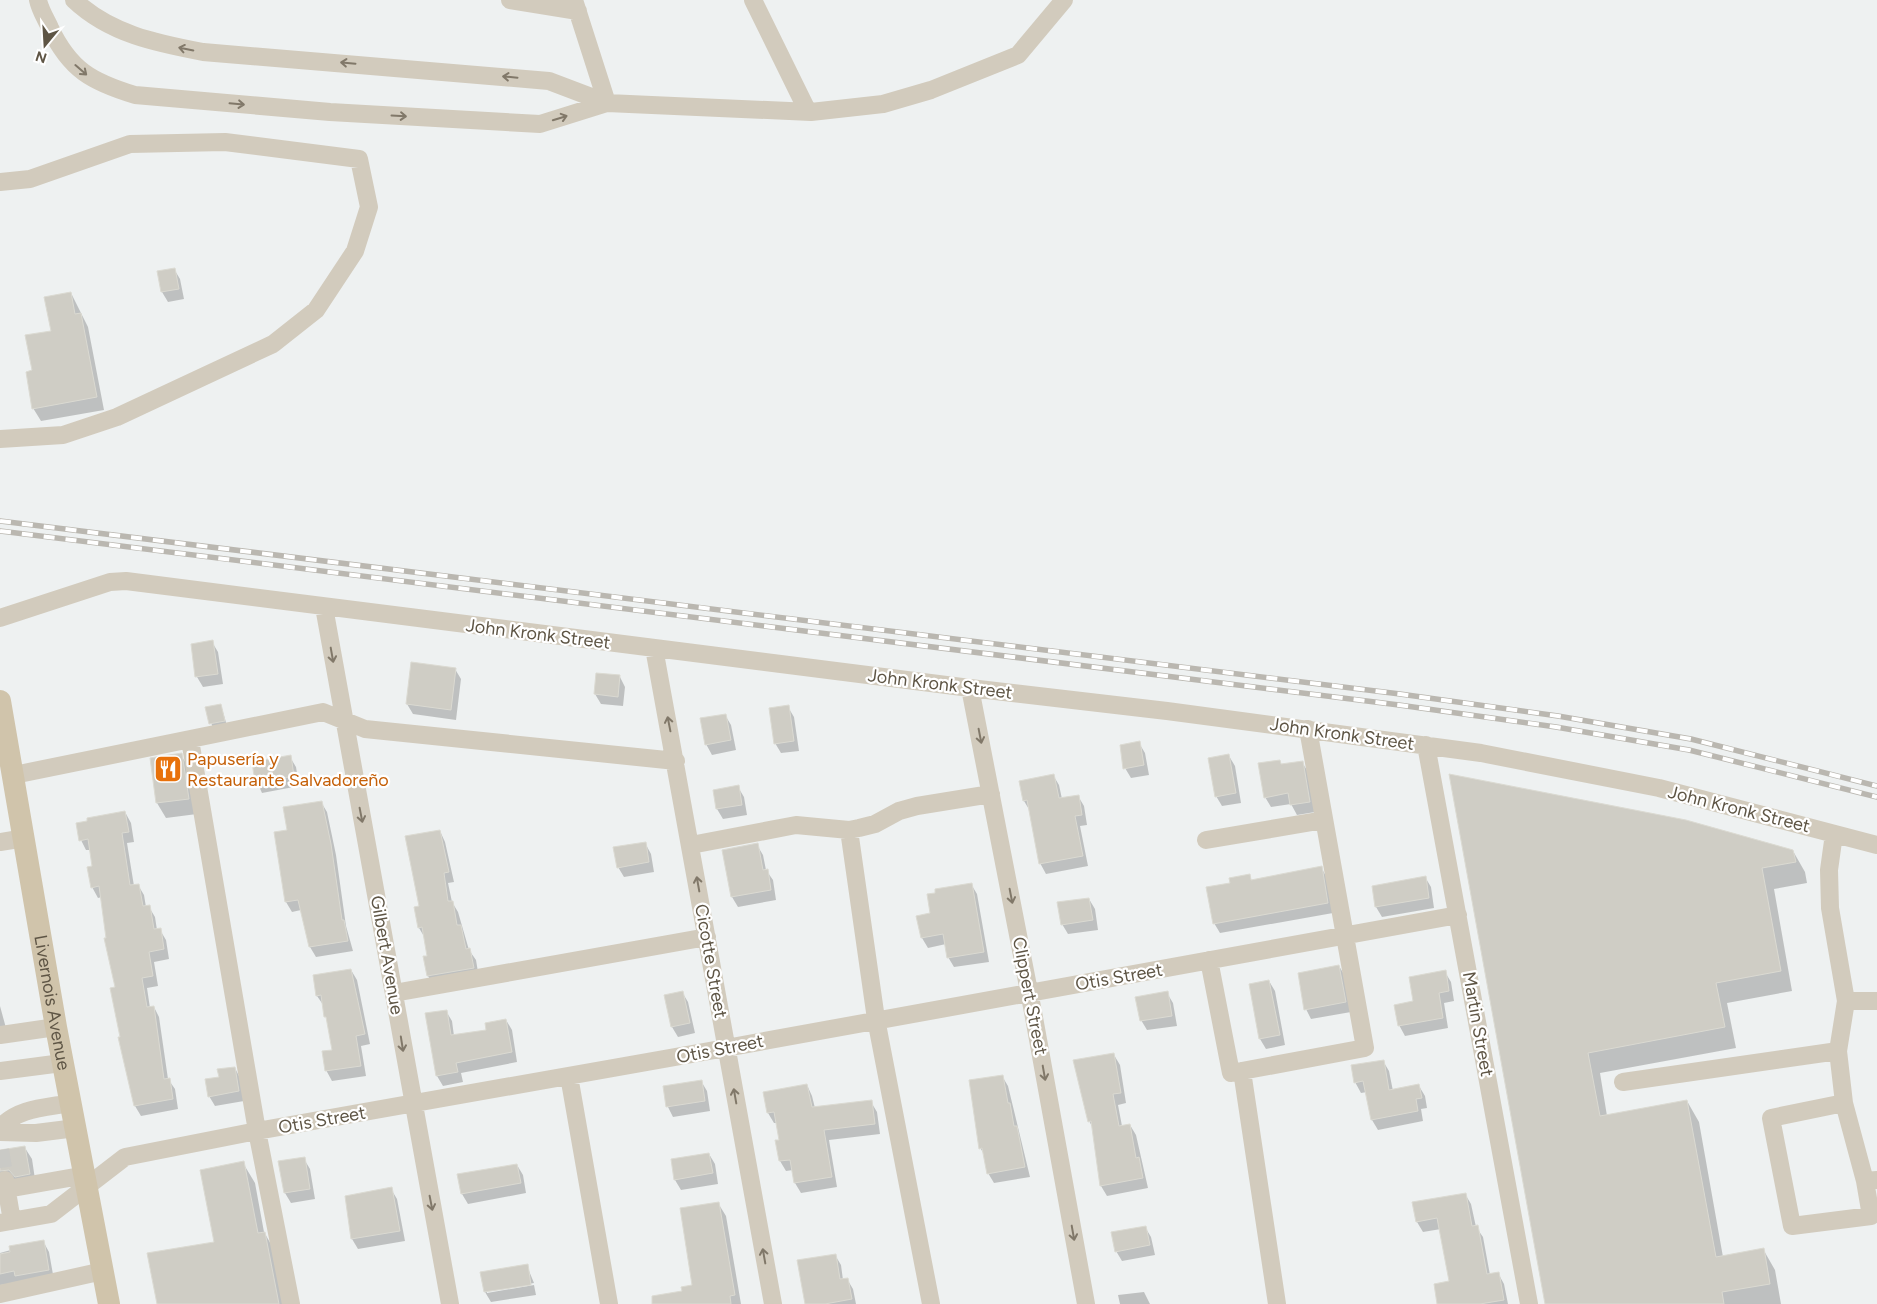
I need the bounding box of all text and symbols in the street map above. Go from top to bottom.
north arrow [20,20,70,70]
one-way arrow [179,43,195,53]
text: N [33,47,49,67]
one-way arrow [341,58,357,68]
one-way arrow [74,65,87,76]
one-way arrow [502,73,518,82]
one-way arrow [229,99,245,109]
one-way arrow [391,112,407,121]
one-way arrow [552,112,568,122]
street label: John Kronk Street [465,614,612,654]
one-way arrow [328,646,338,662]
street label: John Kronk Street [867,664,1014,704]
street label: John Kronk Street [1269,713,1416,755]
one-way arrow [664,717,673,733]
one-way arrow [975,728,985,744]
place label: Papusería y Restaurante Salvadoreño [187,748,389,791]
restaurant icon: Papusería y Restaurante Salvadoreño [153,754,183,784]
street label: John Kronk Street [1666,781,1812,837]
one-way arrow [356,806,366,822]
one-way arrow [692,877,702,893]
one-way arrow [1006,887,1016,903]
street label: Gilbert Avenue [366,894,408,1016]
street label: Cicotte Street [690,902,732,1020]
street label: Livernois Avenue [29,933,75,1072]
street label: Clippert Street [1008,935,1052,1057]
street label: Otis Street [1074,958,1165,995]
street label: Martin Street [1458,970,1498,1078]
street label: Otis Street [675,1030,766,1068]
one-way arrow [397,1035,407,1051]
one-way arrow [1040,1064,1049,1080]
one-way arrow [730,1089,739,1105]
street label: Otis Street [277,1101,368,1138]
one-way arrow [426,1195,436,1211]
one-way arrow [1069,1224,1078,1240]
one-way arrow [759,1248,769,1264]

